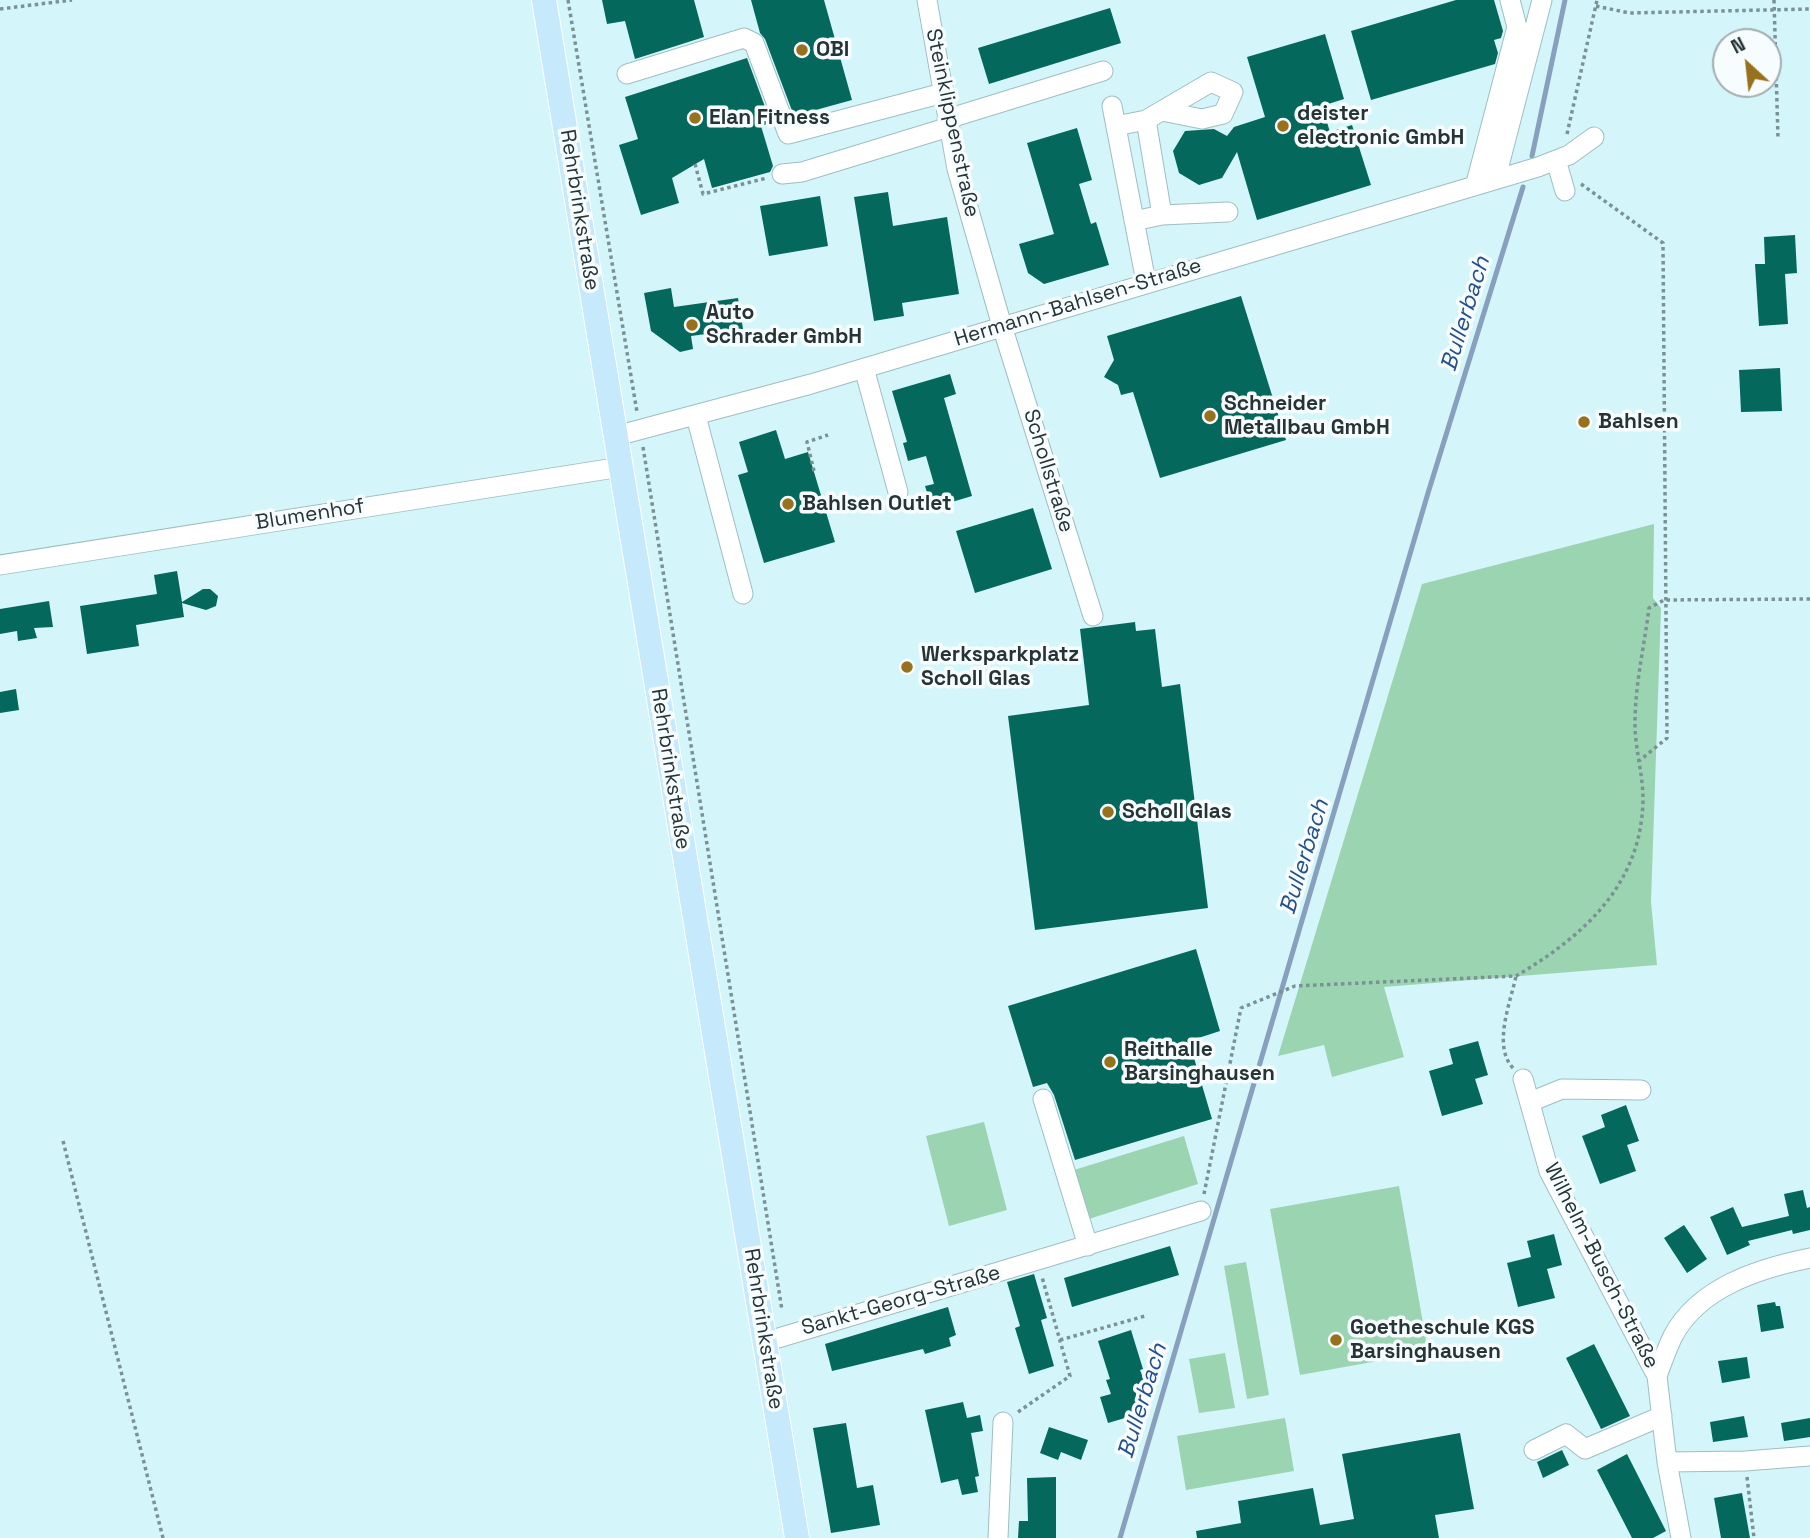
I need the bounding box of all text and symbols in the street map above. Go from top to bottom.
street label: Steinklippenstraße [920,26,984,220]
north arrow [1712,28,1782,98]
text: N [1727,32,1749,60]
place label: OBI [816,37,849,63]
marker: OBI [794,42,810,58]
place label: deister electronic GmbH [1297,101,1464,151]
place label: Elan Fitness [709,105,830,131]
marker: Elan Fitness [687,110,703,126]
marker: deister electronic GmbH [1275,118,1291,134]
street label: Rehrbrinkstraße [554,128,604,292]
street label: Hermann-Bahlsen-Straße [951,253,1205,353]
water label: Bullerbach [1435,253,1497,375]
place label: Auto Schrader GmbH [706,300,862,350]
marker: Auto Schrader GmbH [684,317,700,333]
place label: Schneider Metallbau GmbH [1224,391,1390,441]
street label: Schollstraße [1017,406,1079,536]
marker: Schneider Metallbau GmbH [1202,408,1218,424]
place label: Bahlsen [1598,409,1679,435]
marker: Bahlsen [1576,414,1592,430]
place label: Bahlsen Outlet [802,491,952,517]
street label: Blumenhof [254,494,366,536]
marker: Bahlsen Outlet [780,496,796,512]
place label: Werksparkplatz Scholl Glas [921,642,1079,692]
marker: Werksparkplatz Scholl Glas [899,659,915,675]
street label: Rehrbrinkstraße [645,687,695,851]
water label: Bullerbach [1274,796,1336,918]
place label: Scholl Glas [1122,799,1232,825]
marker: Scholl Glas [1100,804,1116,820]
place label: Reithalle Barsinghausen [1124,1037,1275,1087]
marker: Reithalle Barsinghausen [1102,1054,1118,1070]
street label: Wilhelm-Busch-Straße [1538,1159,1664,1373]
street label: Rehrbrinkstraße [738,1247,788,1411]
street label: Sankt-Georg-Straße [799,1261,1003,1341]
place label: Goetheschule KGS Barsinghausen [1350,1315,1534,1365]
marker: Goetheschule KGS Barsinghausen [1328,1332,1344,1348]
water label: Bullerbach [1112,1340,1174,1462]

